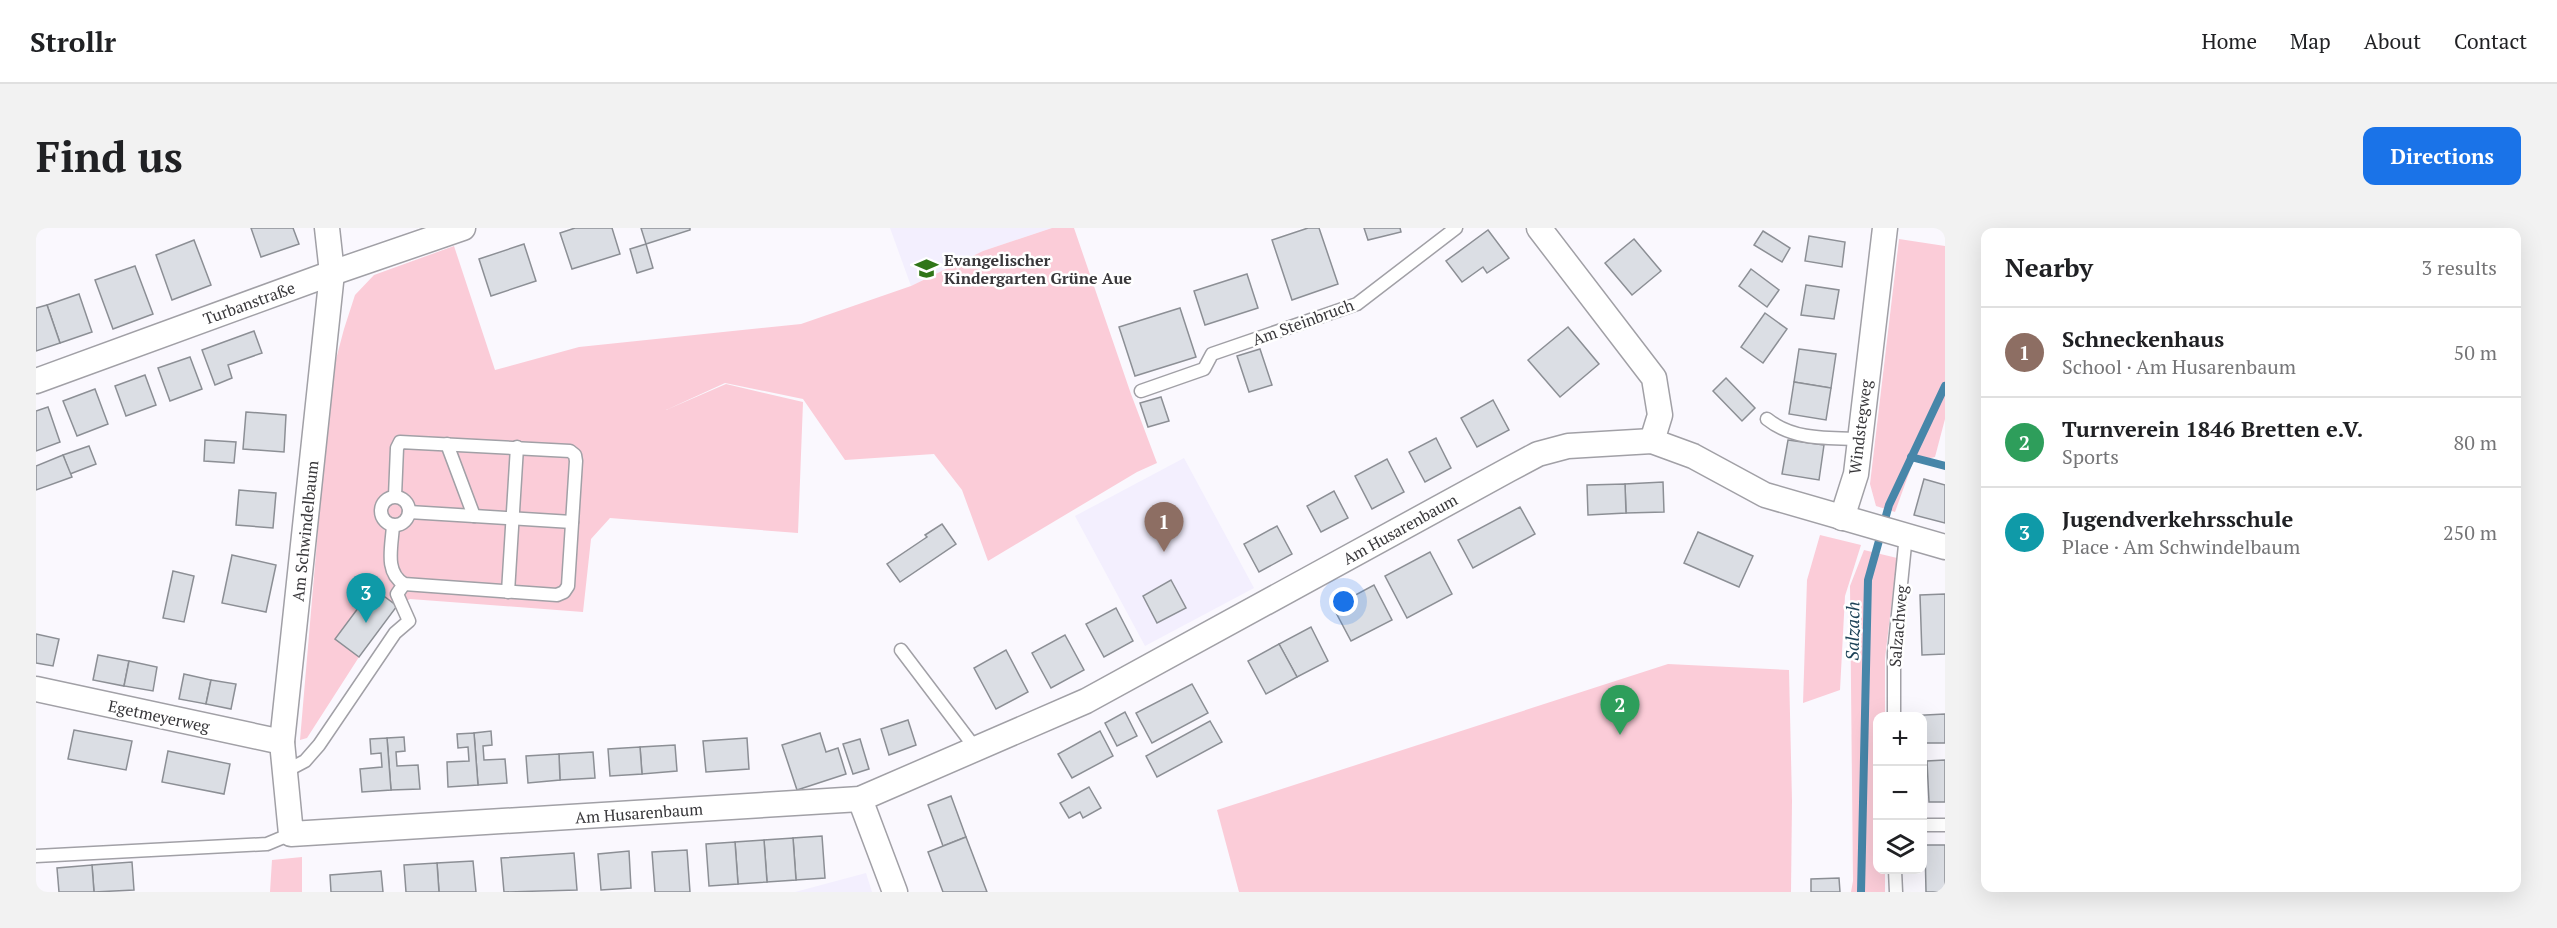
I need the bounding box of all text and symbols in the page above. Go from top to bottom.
text: Strollr [30,23,116,60]
text: Home [2201,27,2257,55]
text: Map [2290,27,2331,55]
text: About [2364,27,2421,55]
text: Contact [2454,27,2527,55]
button: Directions [2363,127,2521,185]
text: Find us [36,128,183,184]
place label: Evangelischer Kindergarten Grüne Aue [944,249,1132,289]
text: Nearby [2005,250,2093,284]
text: 3 results [2422,254,2497,281]
school or university icon: Evangelischer Kindergarten Grüne Aue [913,256,939,282]
street label: Turbanstraße [200,276,298,330]
street label: Am Steinbruch [1249,293,1357,351]
text: Schneckenhaus [2062,324,2224,353]
text: 1 [2019,339,2030,366]
text: 50 m [2454,339,2497,366]
text: School · Am Husarenbaum [2062,353,2296,380]
street label: Windstegweg [1843,378,1877,476]
text: Turnverein 1846 Bretten e.V. [2062,414,2363,443]
text: 2 [2019,429,2030,456]
text: 80 m [2454,429,2497,456]
text: Sports [2062,443,2119,470]
street label: Am Schwindelbaum [287,459,323,603]
street label: Am Husarenbaum [1339,488,1461,570]
pin: 1 [1144,502,1184,552]
text: Jugendverkehrsschule [2062,504,2293,533]
text: 3 [2019,519,2030,546]
text: 250 m [2443,519,2497,546]
text: Place · Am Schwindelbaum [2062,533,2300,560]
pin: 3 [346,574,386,623]
street label: Salzachweg [1883,584,1913,668]
your location [1329,587,1358,616]
water label: Salzach [1839,601,1865,661]
pin: 2 [1600,686,1640,735]
street label: Egetmeyerweg [106,694,212,738]
map controls [1873,712,1927,874]
button: + [1873,712,1927,766]
button: − [1873,766,1927,820]
street label: Am Husarenbaum [574,798,704,828]
button: layers [1873,820,1927,874]

